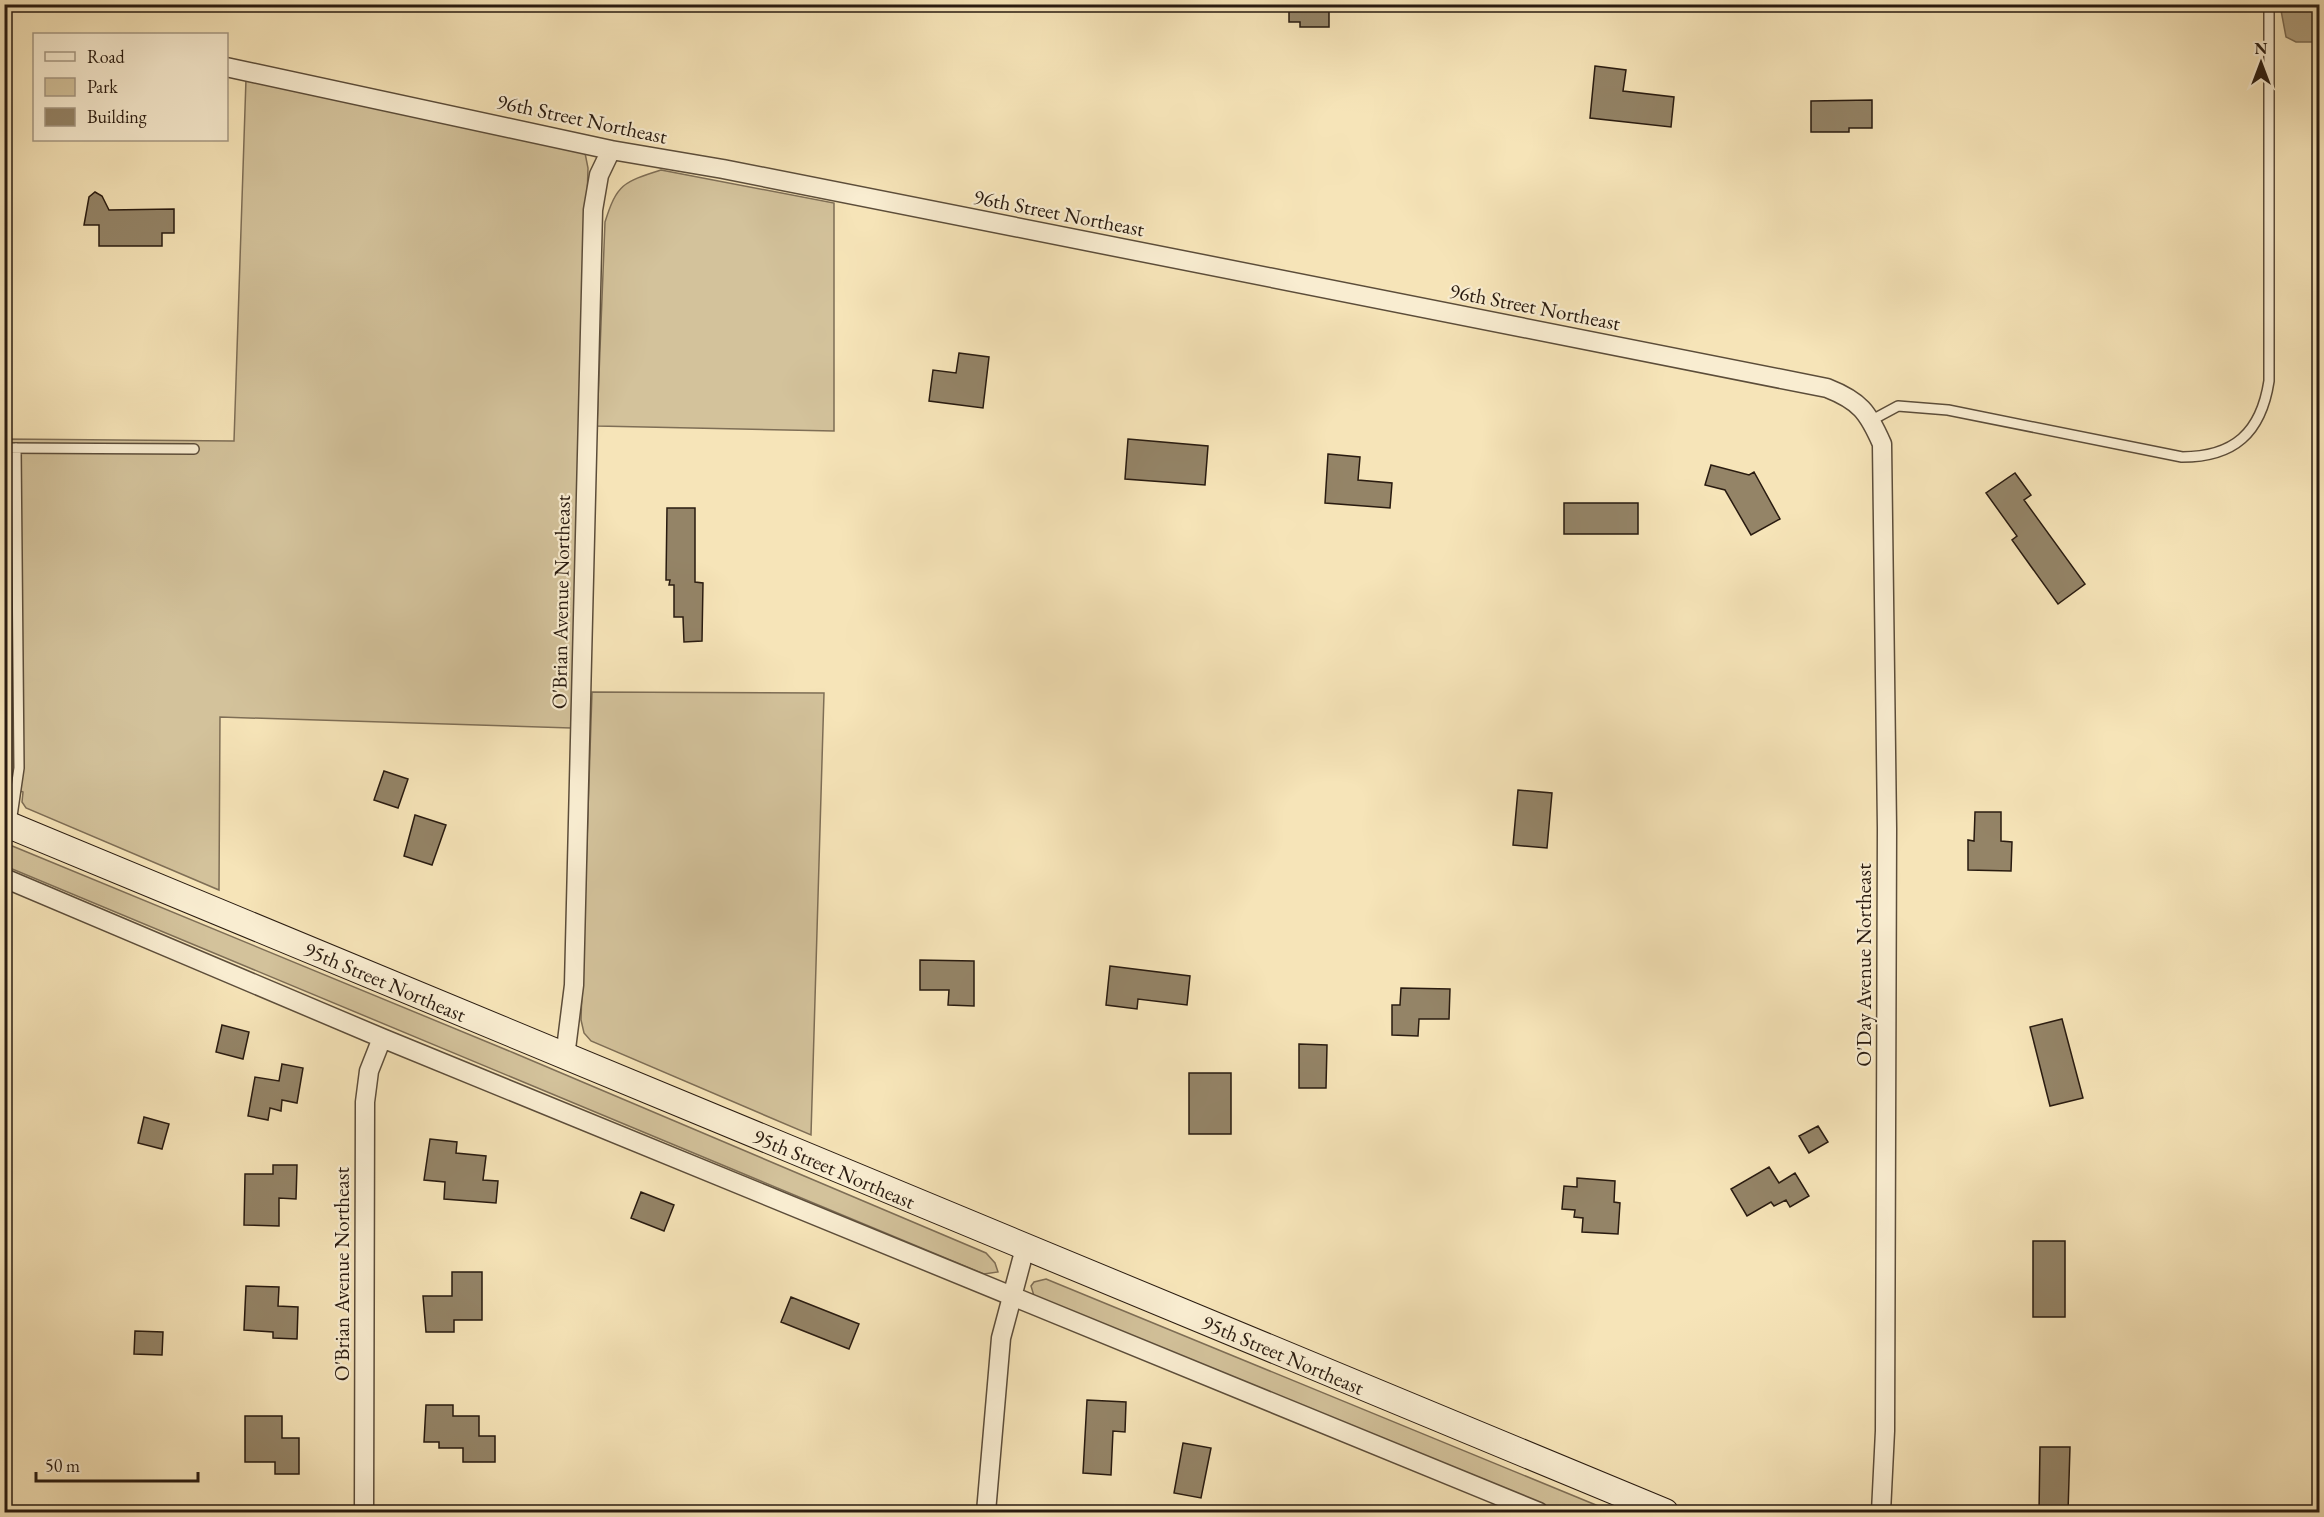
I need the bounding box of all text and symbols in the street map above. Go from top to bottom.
legend [33,33,228,141]
north arrow [2231,33,2291,93]
text: N [2255,38,2268,59]
text: Road [87,45,126,68]
text: Park [87,75,118,98]
street label: 96th Street Northeast [494,87,670,150]
text: Building [87,105,147,128]
street label: 96th Street Northeast [971,183,1147,242]
street label: 96th Street Northeast [1447,277,1623,336]
street label: O'Brian Avenue Northeast [545,494,576,709]
street label: O'Day Avenue Northeast [1850,863,1877,1067]
street label: 95th Street Northeast [300,935,471,1028]
street label: 95th Street Northeast [749,1122,920,1215]
street label: O'Brian Avenue Northeast [328,1166,355,1381]
street label: 95th Street Northeast [1198,1308,1369,1401]
scale bar [36,1445,198,1483]
text: 50 m [45,1454,80,1477]

